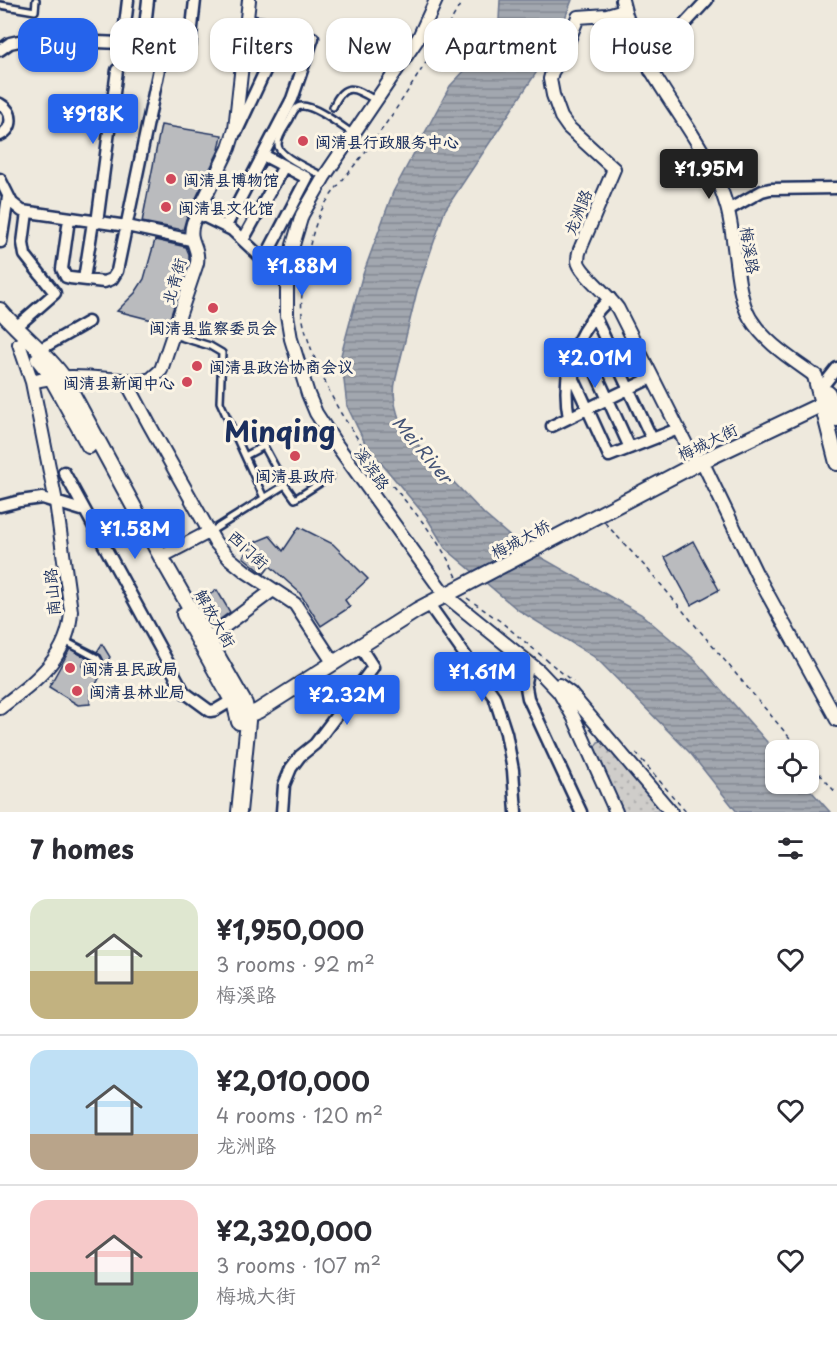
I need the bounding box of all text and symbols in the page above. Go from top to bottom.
chip: Buy [18,18,98,72]
chip: Rent [110,18,198,72]
chip: Filters [210,18,314,72]
chip: New [326,18,412,72]
chip: Apartment [424,18,578,72]
chip: House [590,18,694,72]
pin: ¥918K [51,94,135,145]
text: ¥918K [62,98,124,128]
place label: 闽清县行政服务中心 [315,129,459,153]
marker: 闽清县行政服务中心 [296,134,310,148]
pin: ¥1.95M [660,149,758,200]
text: ¥1.95M [674,153,744,183]
place label: 闽清县博物馆 [183,167,279,191]
marker: 闽清县博物馆 [164,172,178,186]
street label: 龙洲路 [557,185,597,239]
place label: 闽清县文化馆 [178,195,274,219]
marker: 闽清县文化馆 [159,200,173,214]
street label: 梅溪路 [735,224,767,276]
pin: ¥1.88M [253,246,351,297]
text: ¥1.88M [266,250,338,280]
street label: 北青街 [155,255,191,307]
marker: 闽清县监察委员会 [206,301,220,315]
place label: 闽清县监察委员会 [149,315,277,339]
pin: ¥2.01M [546,338,644,389]
text: ¥2.01M [558,342,632,372]
place label: 闽清县政治协商会议 [209,354,354,378]
marker: 闽清县政治协商会议 [190,359,204,373]
place label: 闽清县新闻中心 [63,370,175,394]
marker: 闽清县新闻中心 [180,375,194,389]
district label: Minqing [224,409,336,452]
water label: Mei River [387,409,461,491]
street label: 梅城大街 [673,416,741,466]
street label: 溪滨路 [349,441,397,495]
marker: 闽清县政府 [288,449,302,463]
place label: 闽清县政府 [255,463,335,487]
pin: ¥1.58M [86,509,184,560]
street label: 梅城大桥 [486,512,554,564]
text: ¥1.58M [100,513,170,543]
street label: 西门街 [223,524,275,574]
street label: 南山路 [37,567,65,617]
street label: 解放大街 [190,584,242,652]
pin: ¥1.61M [433,652,531,703]
place label: 闽清县民政局 [82,656,178,680]
text: ¥1.61M [448,656,516,686]
marker: 闽清县民政局 [63,661,77,675]
pin: ¥2.32M [298,675,396,726]
place label: 闽清县林业局 [89,679,185,703]
text: ¥2.32M [309,679,385,709]
marker: 闽清县林业局 [70,684,84,698]
map controls [765,740,819,794]
button: locate [765,740,819,794]
text: 7 homes [30,829,134,868]
icon: filters [774,832,807,865]
text: ¥1,950,000 [216,910,364,949]
icon: home [78,923,150,995]
icon: heart [774,943,807,976]
text: 3 rooms · 92 m² [216,949,375,979]
text: 梅溪路 [216,979,276,1009]
text: ¥2,010,000 [216,1061,370,1100]
icon: home [78,1074,150,1146]
icon: heart [774,1094,807,1127]
text: 4 rooms · 120 m² [216,1100,383,1130]
text: 龙洲路 [216,1130,276,1160]
text: ¥2,320,000 [216,1211,372,1250]
icon: home [78,1224,150,1296]
icon: heart [774,1244,807,1277]
text: 3 rooms · 107 m² [216,1250,381,1280]
text: 梅城大街 [216,1280,296,1310]

